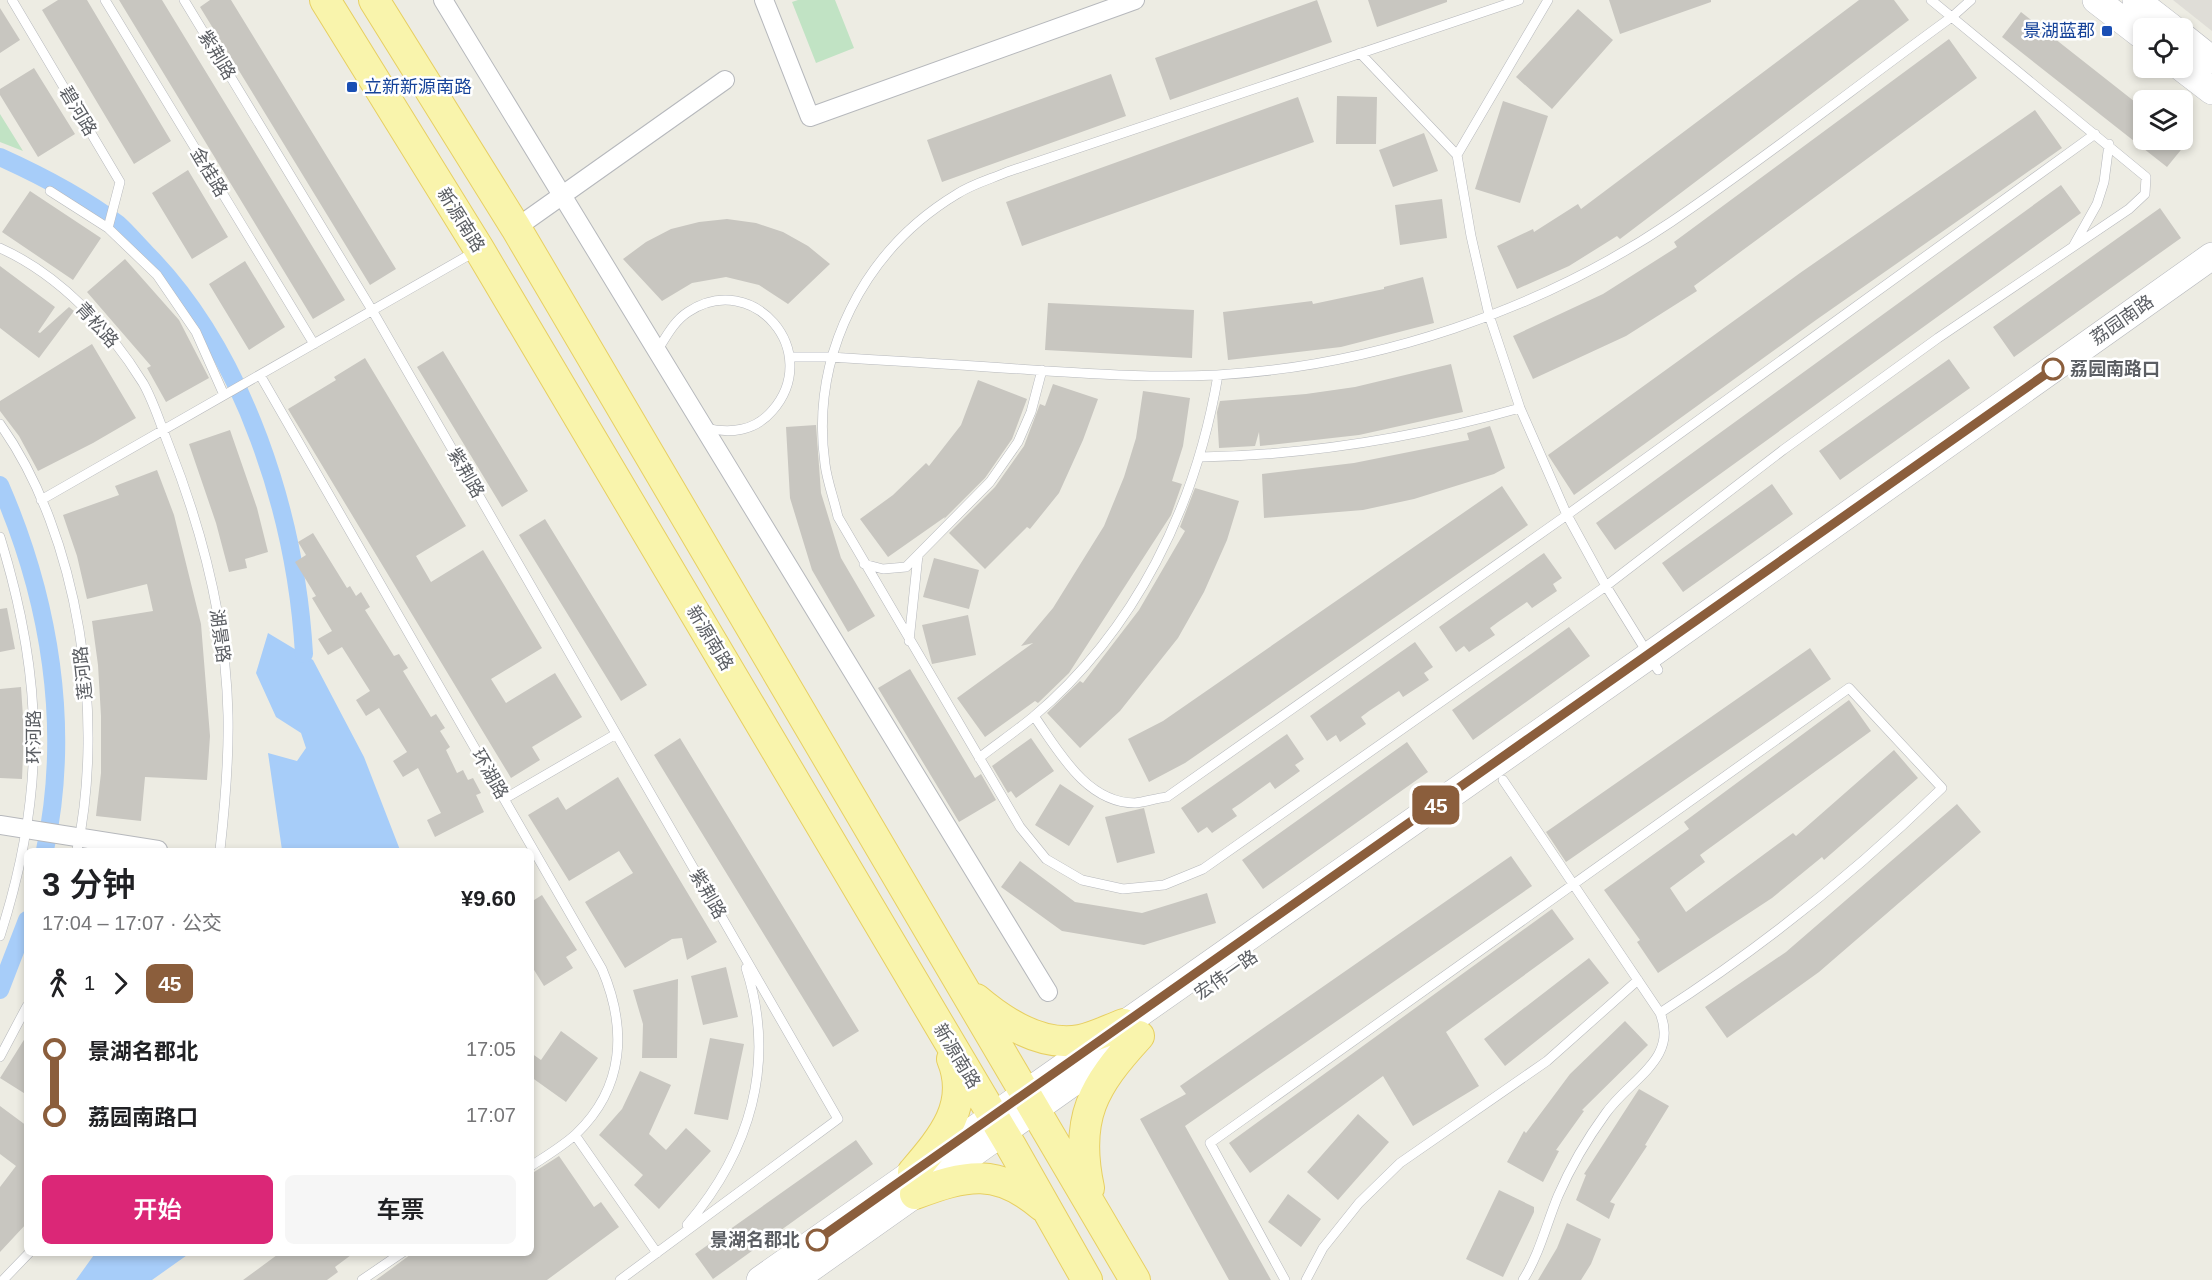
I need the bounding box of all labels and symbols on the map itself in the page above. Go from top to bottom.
place label: 景湖蓝郡 [2023,21,2095,41]
marker: 景湖蓝郡 [2100,24,2114,38]
street label: 紫荆路 [195,27,239,83]
place label: 立新新源南路 [364,77,472,97]
marker: 立新新源南路 [345,80,359,94]
street label: 碧河路 [56,83,100,139]
street label: 金桂路 [187,144,231,200]
street label: 新源南路 [433,184,489,256]
street label: 荔园南路 [2087,291,2157,349]
street label: 青松路 [72,298,122,352]
marker: 荔园南路口 [2042,358,2064,380]
place label: 荔园南路口 [2070,359,2160,379]
street label: 紫荆路 [444,445,488,501]
street label: 新源南路 [683,602,737,674]
street label: 湖景路 [206,608,234,664]
street label: 莲河路 [70,645,96,701]
street label: 环河路 [24,710,44,764]
street label: 环湖路 [468,746,512,802]
line badge: 45 [1409,786,1463,824]
street label: 紫荆路 [686,866,730,922]
street label: 宏伟一路 [1191,946,1261,1004]
street label: 新源南路 [930,1020,984,1092]
marker: 景湖名郡北 [806,1229,828,1251]
place label: 景湖名郡北 [710,1230,800,1250]

